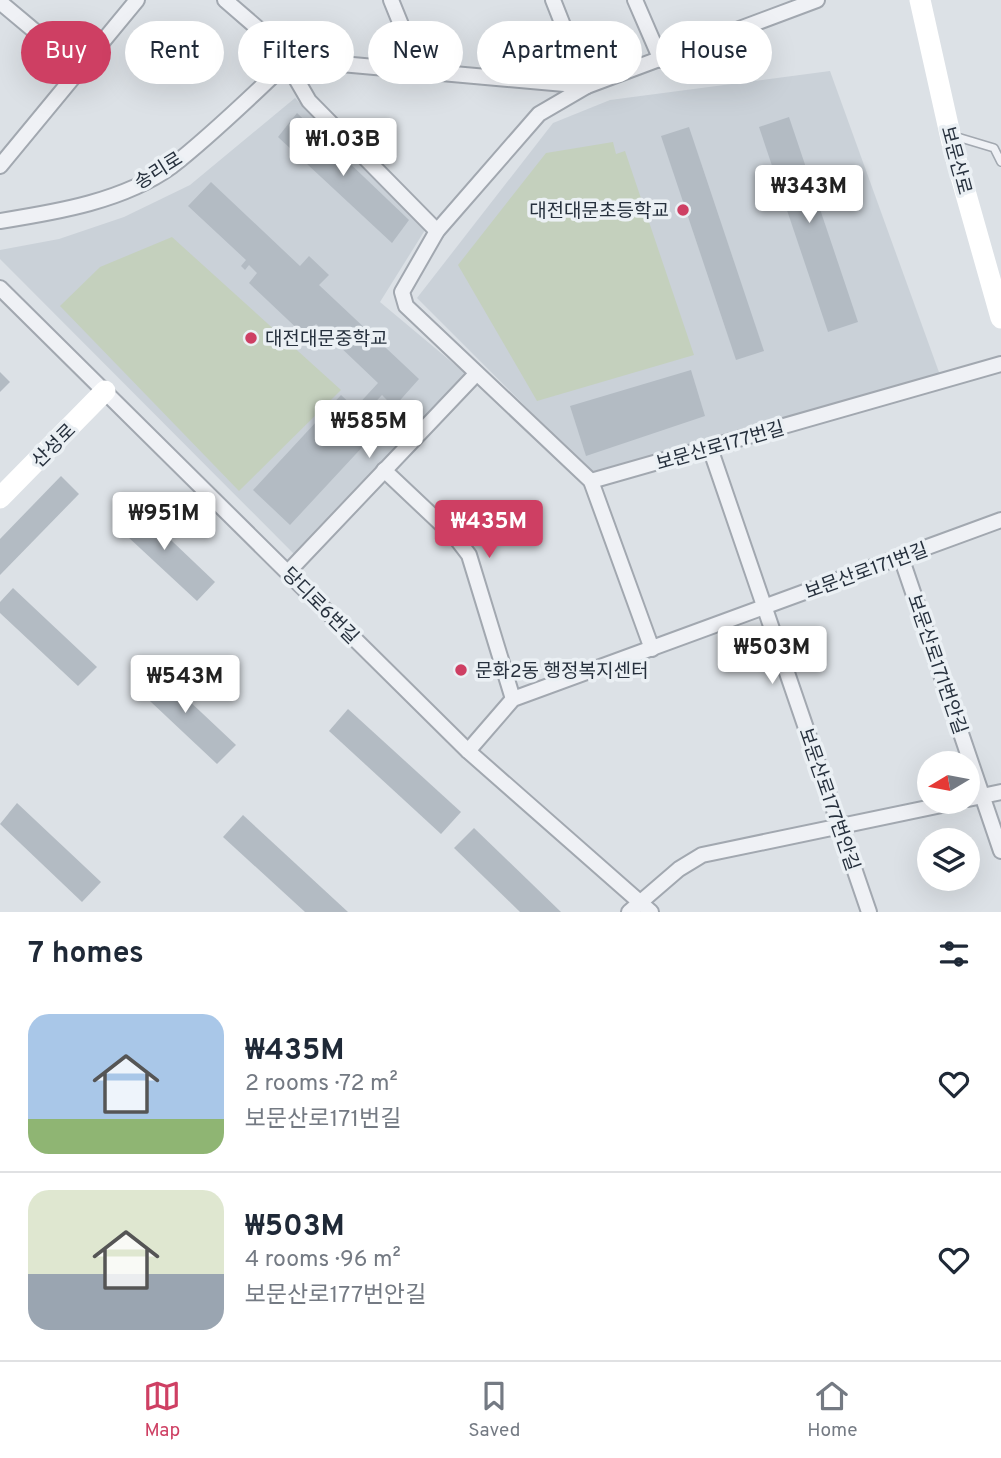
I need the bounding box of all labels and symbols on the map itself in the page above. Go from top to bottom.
pin: ₩1.03B [286,118,400,178]
street label: 보문산로 [934,124,976,197]
street label: 송리로 [130,148,188,196]
pin: ₩343M [760,166,858,225]
place label: 대전대문초등학교 [529,200,669,224]
marker: 대전대문초등학교 [675,202,691,218]
place label: 대전대문중학교 [265,328,387,352]
marker: 대전대문중학교 [243,330,259,346]
pin: ₩585M [320,400,418,460]
street label: 보문산로177번길 [654,417,787,477]
street label: 산성로 [27,419,81,473]
pin: ₩951M [115,492,213,552]
pin: ₩435M [440,500,538,560]
street label: 보문산로171번길 [802,539,932,605]
street label: 당디로6번길 [276,563,363,650]
street label: 보문산로171번안길 [901,591,971,738]
pin: ₩503M [723,626,821,686]
pin: ₩543M [136,656,234,715]
place label: 문화2동 행정복지센터 [475,660,648,684]
marker: 문화2동 행정복지센터 [453,662,469,678]
street label: 보문산로177번안길 [792,725,864,874]
north arrow [917,751,980,814]

